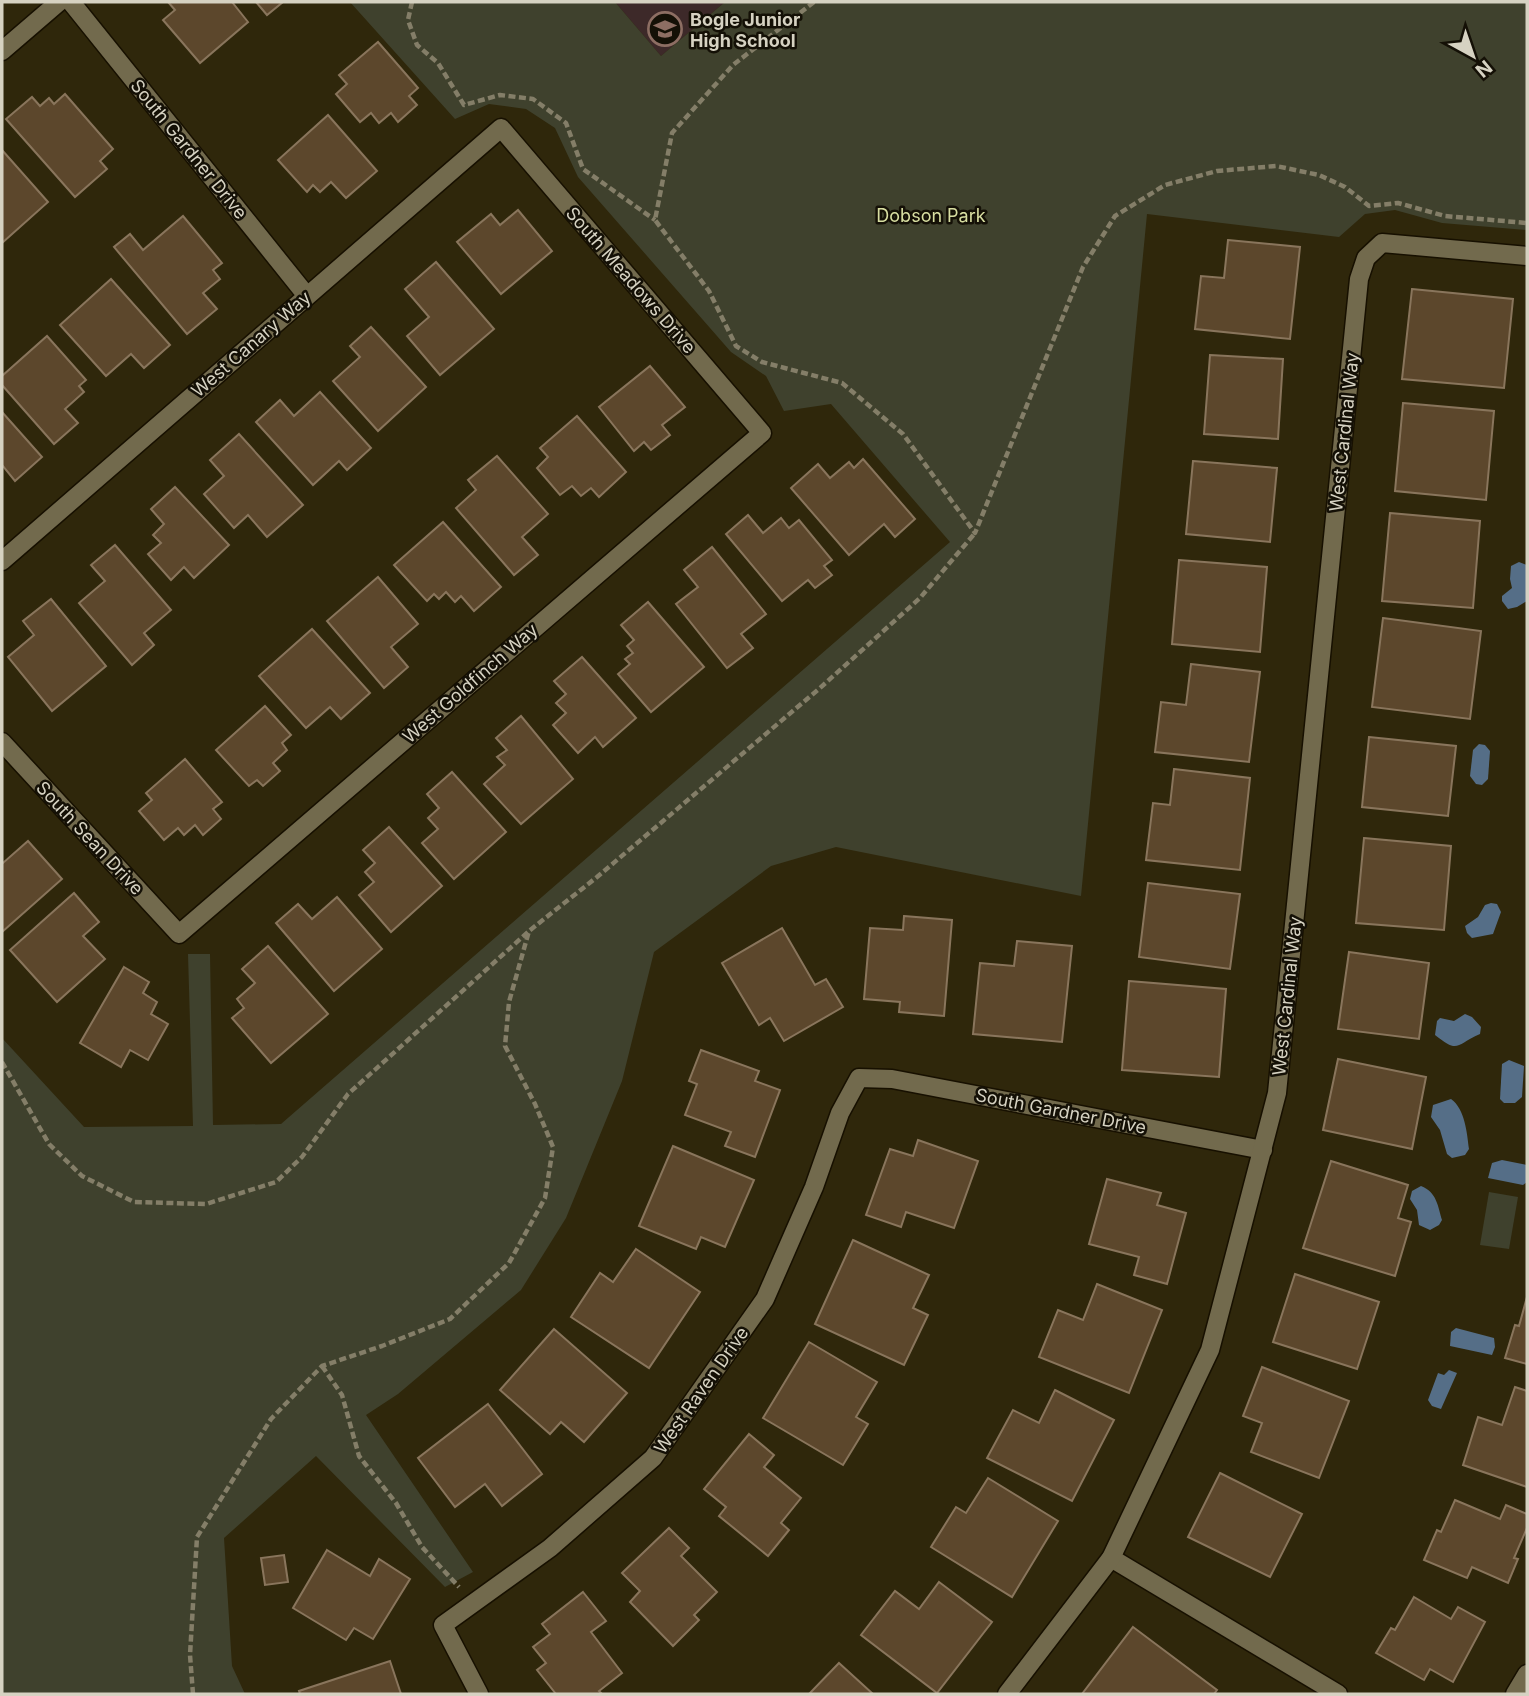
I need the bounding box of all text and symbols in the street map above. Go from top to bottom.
place label: Bogle Junior High School [690,9,800,51]
school or university icon: Bogle Junior High School [646,10,684,48]
north arrow [1438,21,1508,91]
text: N [1471,55,1497,82]
street label: South Gardner Drive [126,75,252,223]
street label: South Meadows Drive [562,203,700,357]
park label: Dobson Park [876,205,986,226]
street label: West Canary Way [187,287,315,401]
street label: West Cardinal Way [1325,351,1363,513]
street label: West Goldfinch Way [398,619,542,747]
street label: South Sean Drive [32,777,148,899]
street label: West Cardinal Way [1268,915,1306,1077]
street label: South Gardner Drive [974,1084,1148,1138]
street label: West Raven Drive [649,1323,753,1457]

